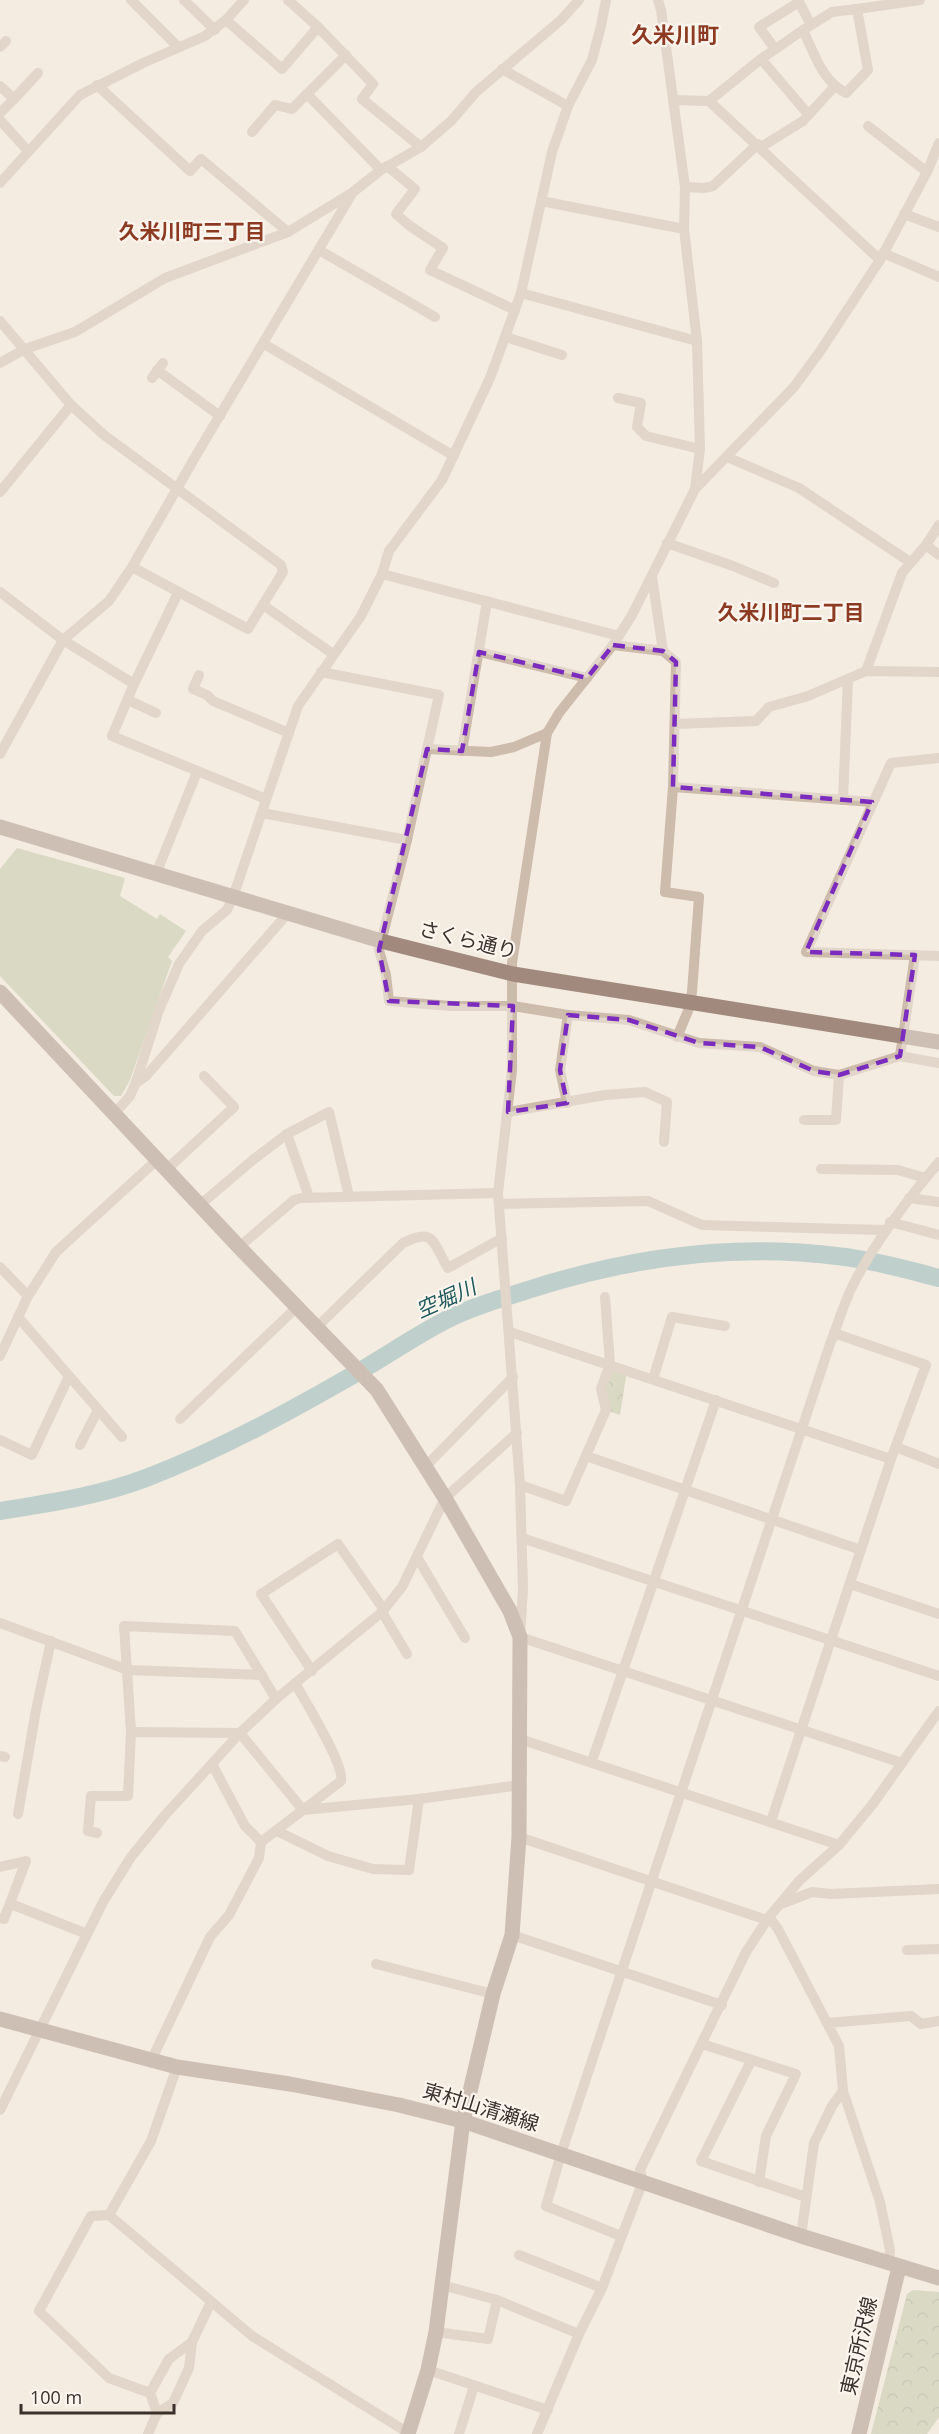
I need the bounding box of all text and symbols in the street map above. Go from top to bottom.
district label: 久米川町 [631,19,719,49]
district label: 久米川町三丁目 [119,217,266,245]
district label: 久米川町二丁目 [718,598,865,626]
street label: さくら通り [416,914,520,965]
water label: 空堀川 [411,1272,482,1324]
street label: 東村山清瀬線 [420,2076,542,2137]
street label: 東京所沢線 [834,2294,883,2398]
scale bar [21,2377,174,2415]
text: 100 m [30,2385,82,2409]

